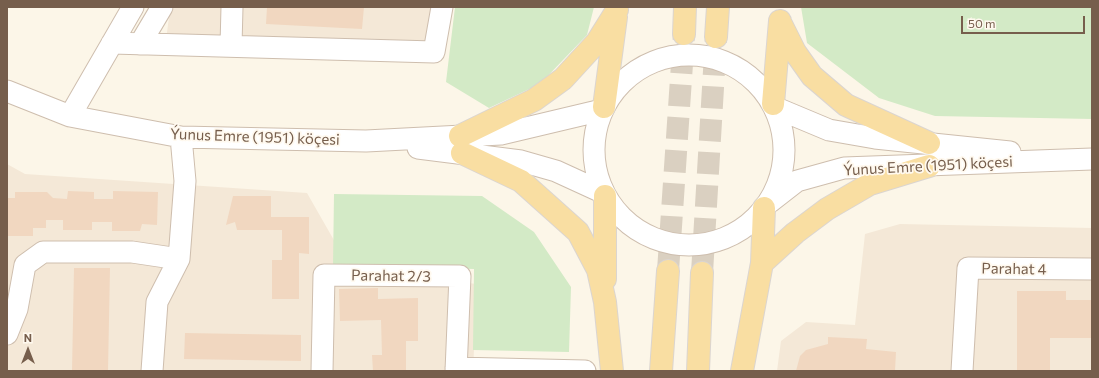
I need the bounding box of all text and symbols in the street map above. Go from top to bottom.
scale bar [963,8,1087,34]
text: 50 m [968,16,996,30]
street label: Ýunus Emre (1951) köçesi [170,125,340,149]
street label: Ýunus Emre (1951) köçesi [843,153,1013,179]
street label: Parahat 4 [981,259,1047,279]
street label: Parahat 2/3 [351,266,431,286]
north arrow [8,330,48,370]
text: N [24,331,32,344]

